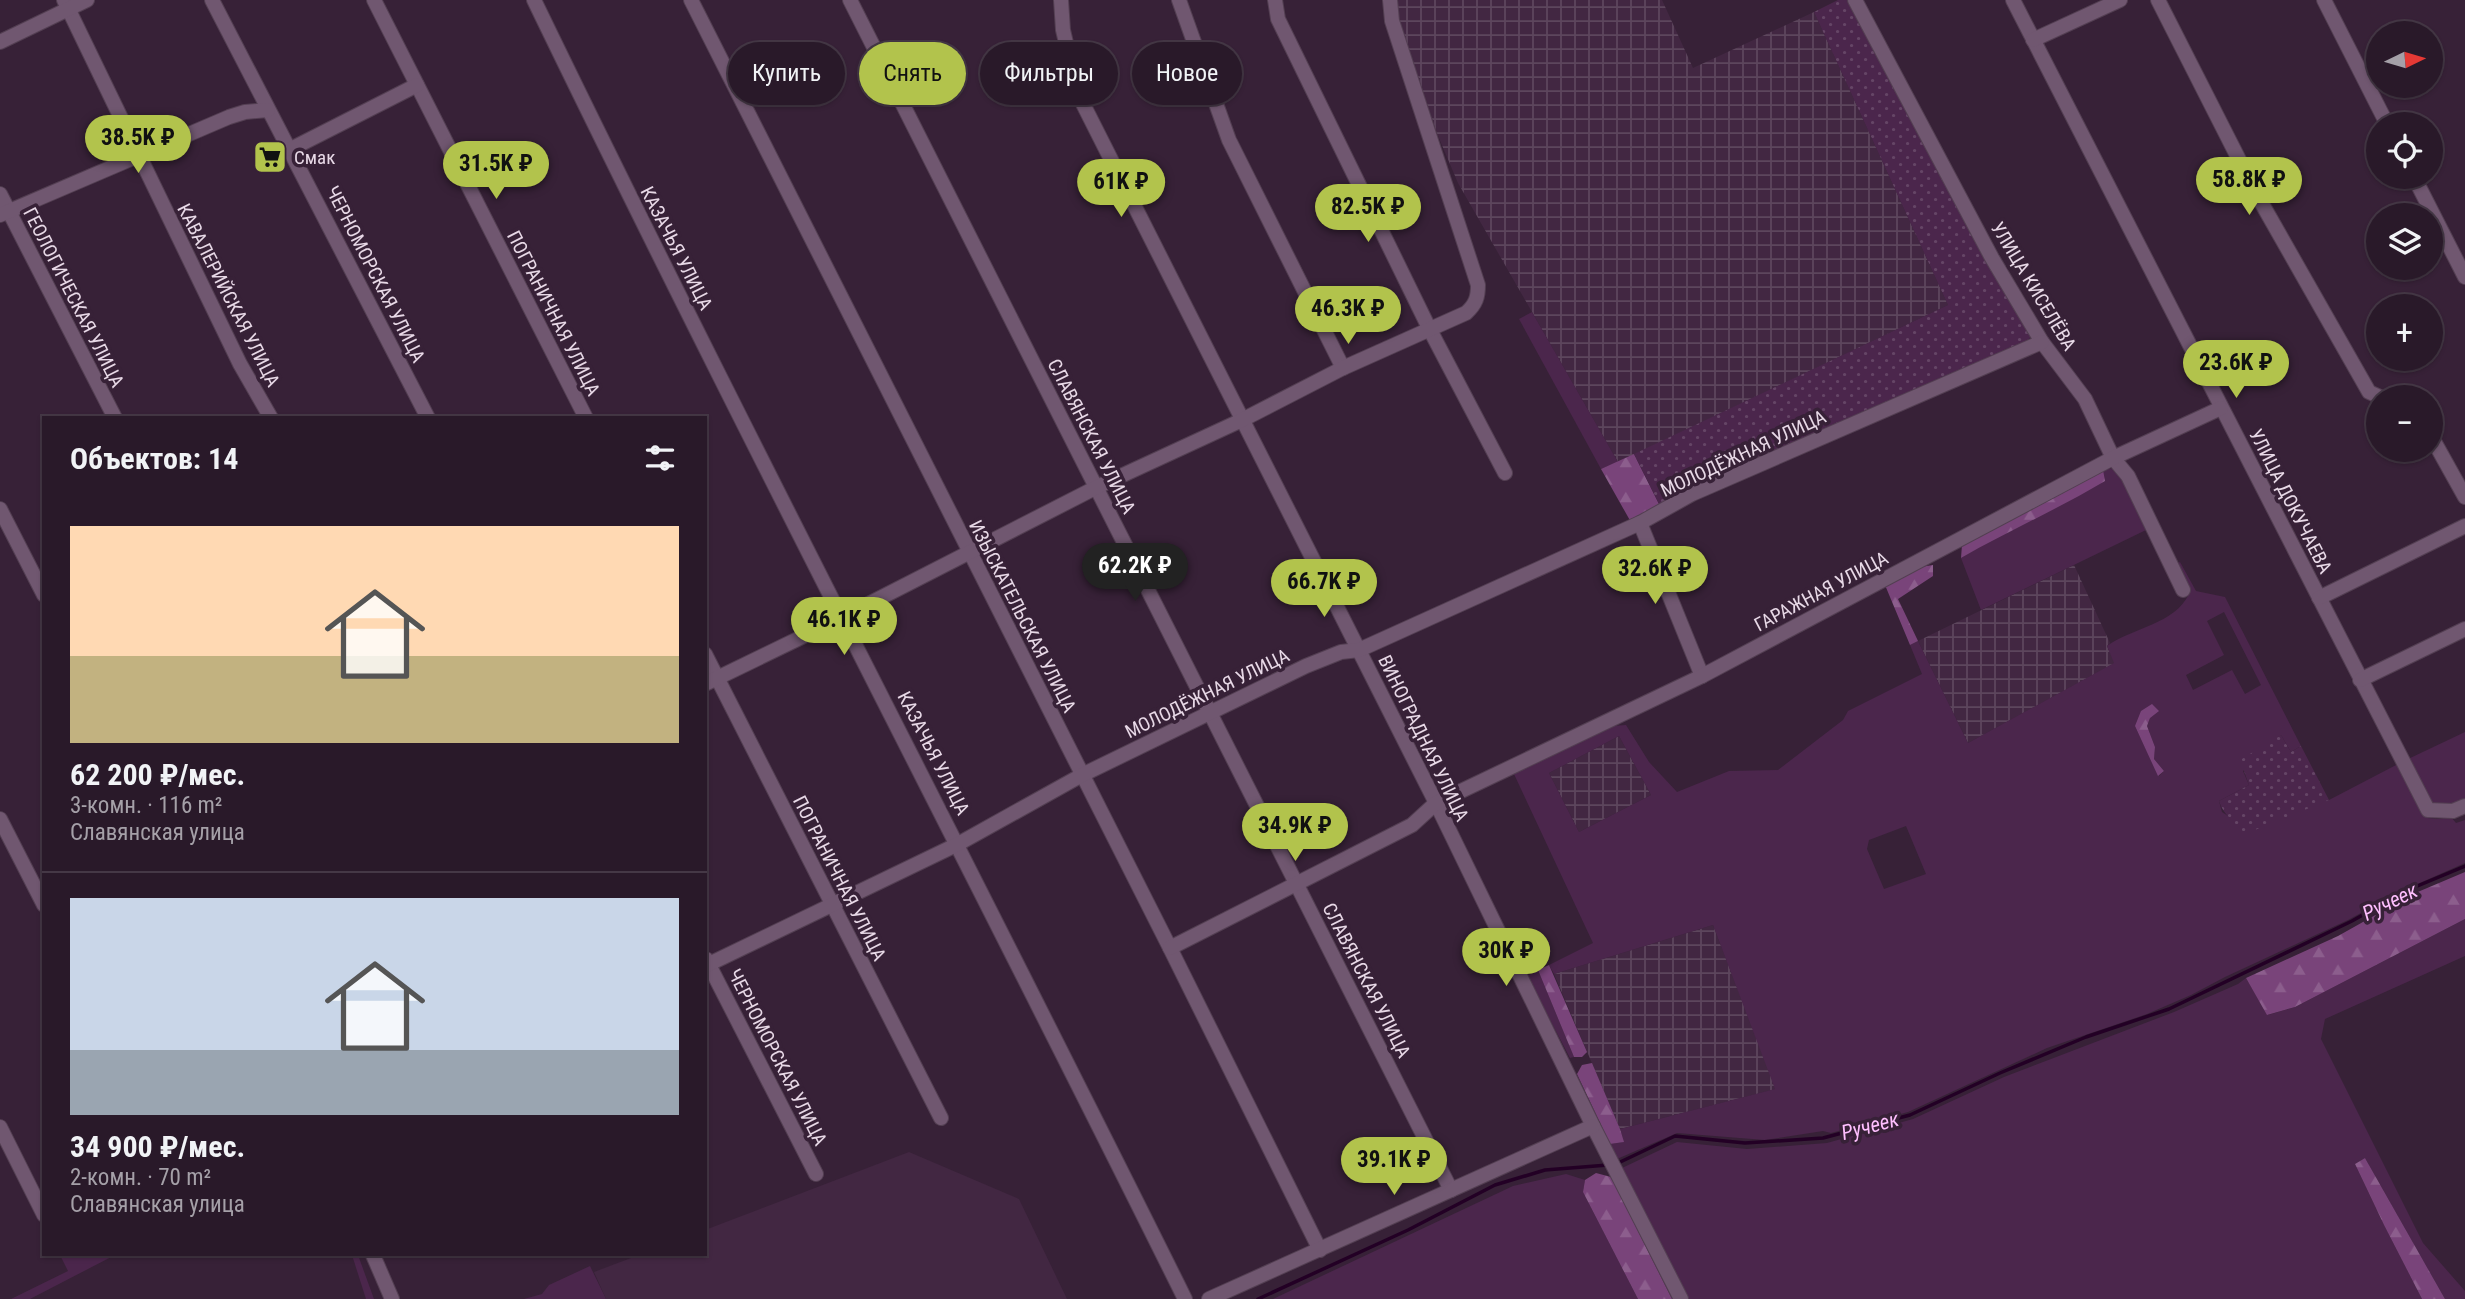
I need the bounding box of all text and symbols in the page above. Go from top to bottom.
north arrow [2366,21,2443,98]
map controls [2366,21,2443,462]
chip: Купить [728,42,845,105]
chip: Снять [859,42,966,105]
chip: Фильтры [980,42,1118,105]
chip: Новое [1132,42,1242,105]
button: locate [2366,112,2443,189]
pin: 38.5K ₽ [73,116,203,175]
text: 38.5K ₽ [101,124,175,151]
supermarket icon: Смак [251,138,289,176]
pin: 31.5K ₽ [431,142,561,201]
place label: Смак [294,146,335,169]
text: 31.5K ₽ [459,150,533,177]
pin: 58.8K ₽ [2184,158,2314,217]
pin: 61K ₽ [1072,160,1170,219]
text: 58.8K ₽ [2212,166,2286,193]
text: 61K ₽ [1093,168,1149,195]
street label: ЧЕРНОМОРСКАЯ УЛИЦА [321,182,430,366]
street label: КАЗАЧЬЯ УЛИЦА [636,183,718,314]
pin: 82.5K ₽ [1303,184,1433,244]
text: 82.5K ₽ [1331,193,1405,220]
street label: КАВАЛЕРИЙСКАЯ УЛИЦА [172,200,285,391]
street label: ГЕОЛОГИЧЕСКАЯ УЛИЦА [18,203,129,391]
button: layers [2366,203,2443,280]
street label: УЛИЦА КИСЕЛЁВА [1986,218,2081,355]
street label: ПОГРАНИЧНАЯ УЛИЦА [502,227,605,400]
pin: 46.3K ₽ [1283,286,1413,346]
button: + [2366,294,2443,371]
text: 46.3K ₽ [1311,295,1385,322]
pin: 23.6K ₽ [2171,340,2301,400]
text: 23.6K ₽ [2199,349,2273,376]
street label: СЛАВЯНСКАЯ УЛИЦА [1043,355,1141,517]
button: − [2366,385,2443,462]
street label: МОЛОДЁЖНАЯ УЛИЦА [1657,405,1830,502]
street label: УЛИЦА ДОКУЧАЕВА [2244,425,2337,577]
icon: filters [641,439,679,477]
text: Объектов: 14 [70,441,238,476]
street label: ИЗЫСКАТЕЛЬСКАЯ УЛИЦА [964,516,1081,716]
pin: 62.2K ₽ [1070,544,1200,603]
pin: 32.6K ₽ [1590,546,1720,606]
street label: ГАРАЖНАЯ УЛИЦА [1750,546,1892,636]
text: 62.2K ₽ [1098,552,1172,579]
text: 32.6K ₽ [1618,555,1692,582]
pin: 66.7K ₽ [1259,560,1389,619]
text: 66.7K ₽ [1287,568,1361,595]
icon: home [312,571,438,697]
pin: 46.1K ₽ [779,598,909,657]
text: 46.1K ₽ [807,606,881,633]
street label: МОЛОДЁЖНАЯ УЛИЦА [1121,644,1293,743]
street label: ВИНОГРАДНАЯ УЛИЦА [1373,651,1474,825]
street label: КАЗАЧЬЯ УЛИЦА [893,688,975,819]
text: 62 200 ₽/мес. [70,757,245,792]
text: 3-комн. · 116 m² [70,792,222,819]
street label: ПОГРАНИЧНАЯ УЛИЦА [788,792,891,965]
pin: 34.9K ₽ [1230,804,1360,863]
text: 34.9K ₽ [1258,812,1332,839]
text: Славянская улица [70,819,245,846]
water label: Ручеек [2358,878,2423,926]
street label: СЛАВЯНСКАЯ УЛИЦА [1318,899,1416,1061]
pin: 30K ₽ [1457,928,1555,988]
text: 30K ₽ [1478,937,1534,964]
icon: home [312,943,438,1069]
street label: ЧЕРНОМОРСКАЯ УЛИЦА [723,965,832,1149]
water label: Ручеек [1839,1107,1903,1145]
text: 34 900 ₽/мес. [70,1129,245,1164]
pin: 39.1K ₽ [1329,1138,1459,1197]
text: 39.1K ₽ [1357,1146,1431,1173]
text: 2-комн. · 70 m² [70,1164,211,1191]
text: Славянская улица [70,1191,245,1218]

